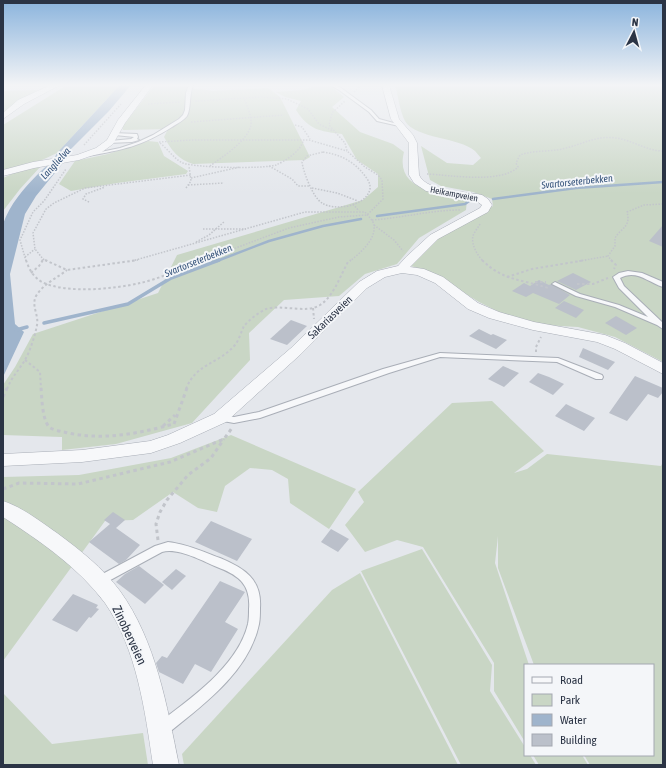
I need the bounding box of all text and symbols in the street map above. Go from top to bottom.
north arrow [614,12,654,52]
text: N [631,16,639,28]
water label: Langlielva [38,145,73,181]
water label: Svartorseterbekken [540,172,613,191]
street label: Heikampveien [429,184,479,204]
water label: Svartorseterbekken [162,242,234,279]
street label: Sakariasveien [305,293,355,341]
street label: Zinoberveien [109,603,150,667]
legend [524,664,654,756]
text: Road [560,673,583,687]
text: Park [560,693,581,707]
text: Water [560,713,587,727]
text: Building [560,733,598,747]

